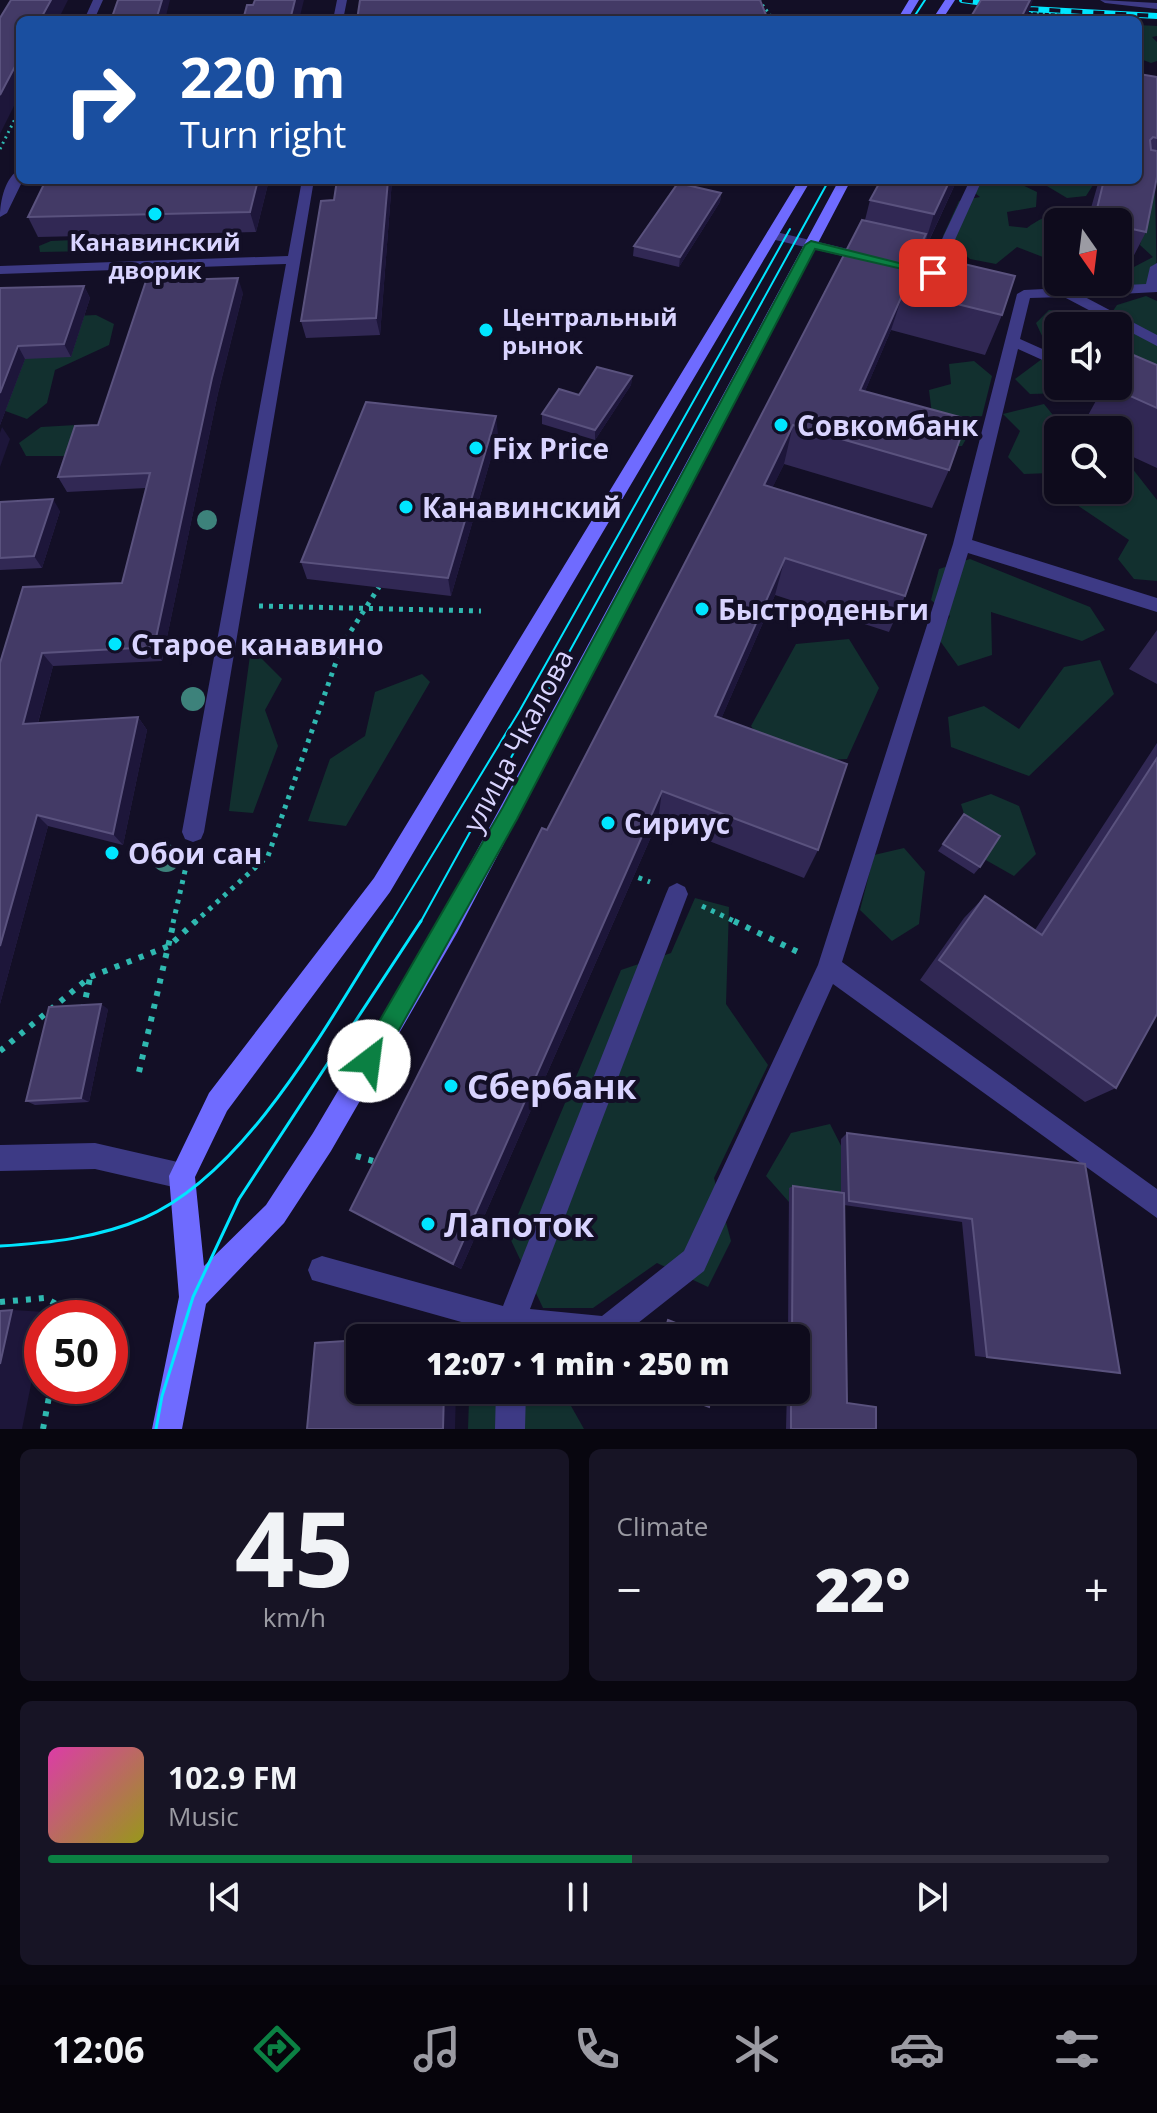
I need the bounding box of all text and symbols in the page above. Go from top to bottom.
text: 220 m [180,38,346,114]
icon: right [48,48,152,152]
text: Turn right [180,110,346,159]
marker: Канавинский дворик [146,205,164,223]
north arrow [1044,208,1132,296]
map controls [1044,208,1132,504]
place label: Канавинский дворик [69,225,241,286]
pin [899,239,967,307]
icon: arrive [911,251,955,295]
place label: Центральный рынок [502,300,678,361]
button: sound [1044,312,1132,400]
marker: Центральный рынок [477,321,495,339]
place label: Совкомбанк [797,406,979,444]
marker: Совкомбанк [772,416,790,434]
button: search [1044,416,1132,504]
place label: Fix Price [492,429,609,467]
marker: Fix Price [467,439,485,457]
place label: Канавинский [422,488,622,526]
marker: Канавинский [397,498,415,516]
place label: Быстроденьги [718,590,929,628]
marker: Быстроденьги [693,600,711,618]
place label: Старое канавино [131,625,383,663]
marker: Старое канавино [106,635,124,653]
street label: улица Чкалова [453,642,581,838]
place label: Сириус [624,804,730,842]
marker: Сириус [599,814,617,832]
place label: Обои сан [128,834,262,872]
marker: Обои сан [103,844,121,862]
position arrow [327,1019,411,1103]
place label: Сбербанк [467,1063,638,1109]
marker: Сбербанк [442,1077,460,1095]
place label: Лапоток [444,1201,595,1247]
marker: Лапоток [419,1215,437,1233]
speed limit sign: 50 [24,1300,128,1404]
text: 12:07 · 1 min · 250 m [426,1343,730,1384]
text: 45 [235,1476,354,1617]
text: Climate [617,1508,708,1544]
text: 22° [815,1548,911,1630]
text: − [617,1559,642,1619]
text: + [1084,1559,1109,1619]
text: km/h [263,1599,326,1635]
text: 102.9 FM [168,1757,298,1798]
text: Music [168,1798,239,1834]
icon: previous [203,1875,247,1919]
icon: pause [556,1875,600,1919]
icon: next [910,1875,954,1919]
icon: directions [249,2021,305,2077]
icon: music [409,2021,465,2077]
icon: phone [569,2021,625,2077]
icon: climate [729,2021,785,2077]
icon: car [889,2021,945,2077]
icon: filters [1049,2021,1105,2077]
text: 12:06 [52,2025,145,2074]

